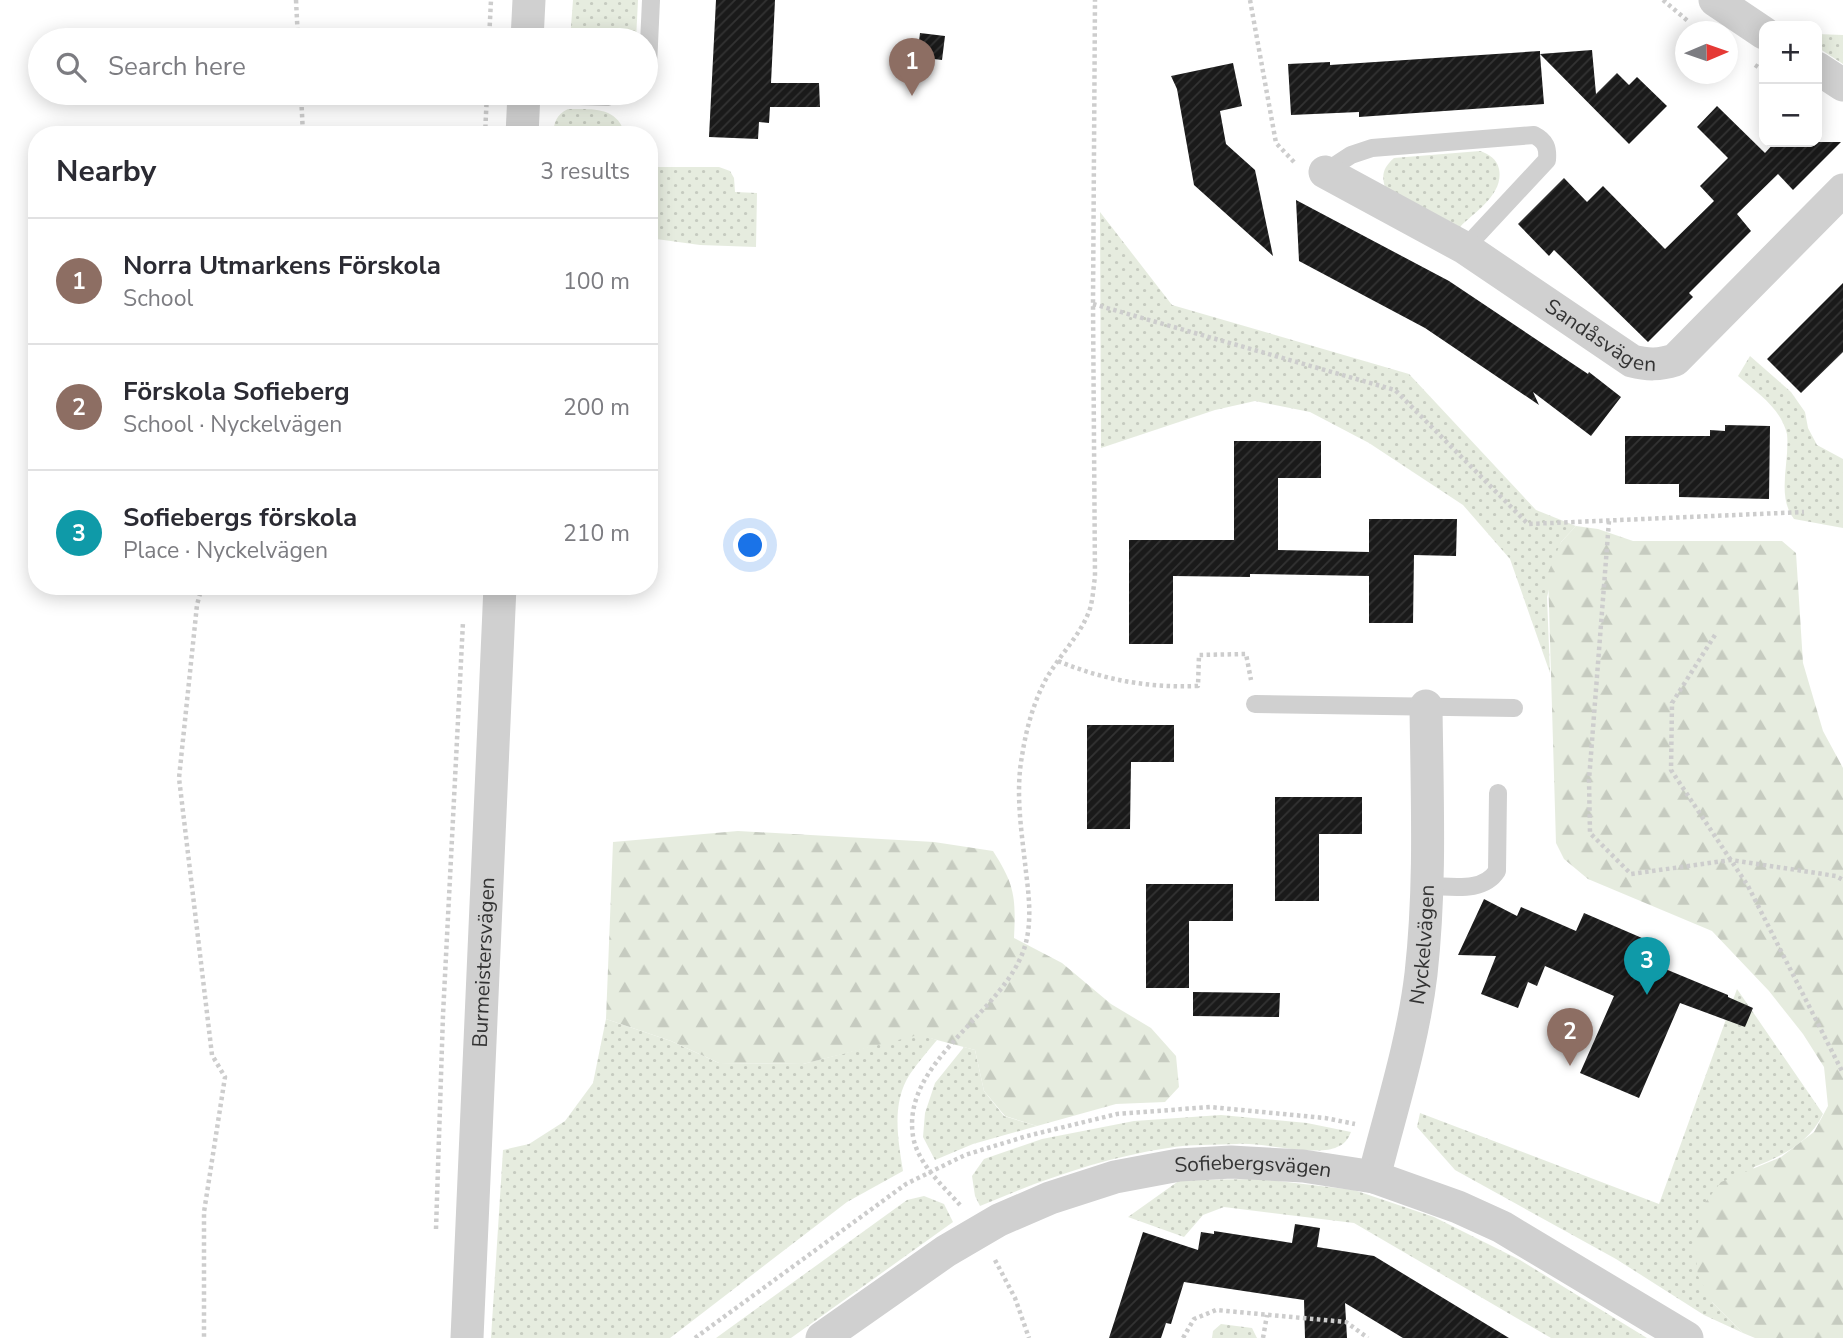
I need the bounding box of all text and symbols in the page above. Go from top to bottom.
north arrow [1675,21,1738,84]
map controls [1759,21,1822,147]
button: + [1759,21,1822,84]
search box [28,28,658,105]
pin: 1 [889,38,935,96]
icon: search [52,48,90,86]
text: Search here [108,49,246,84]
button: − [1759,84,1822,147]
text: Nearby [56,151,156,192]
text: 3 results [540,156,630,187]
text: Norra Utmarkens Förskola [123,248,441,283]
text: 1 [72,266,86,297]
text: 100 m [563,266,630,297]
text: School [123,283,193,314]
street label: Sandåsvägen [1540,292,1657,378]
text: Förskola Sofieberg [123,374,350,409]
text: 2 [72,392,86,423]
text: 200 m [563,392,630,423]
text: School · Nyckelvägen [123,409,342,440]
text: Sofiebergs förskola [123,500,357,535]
text: 3 [72,518,86,549]
text: 210 m [563,518,630,549]
your location [733,528,767,562]
text: Place · Nyckelvägen [123,535,328,566]
street label: Burmeistersvägen [466,877,501,1048]
street label: Nyckelvägen [1403,884,1441,1007]
pin: 3 [1624,937,1670,995]
pin: 2 [1547,1008,1593,1066]
street label: Sofiebergsvägen [1174,1148,1334,1184]

